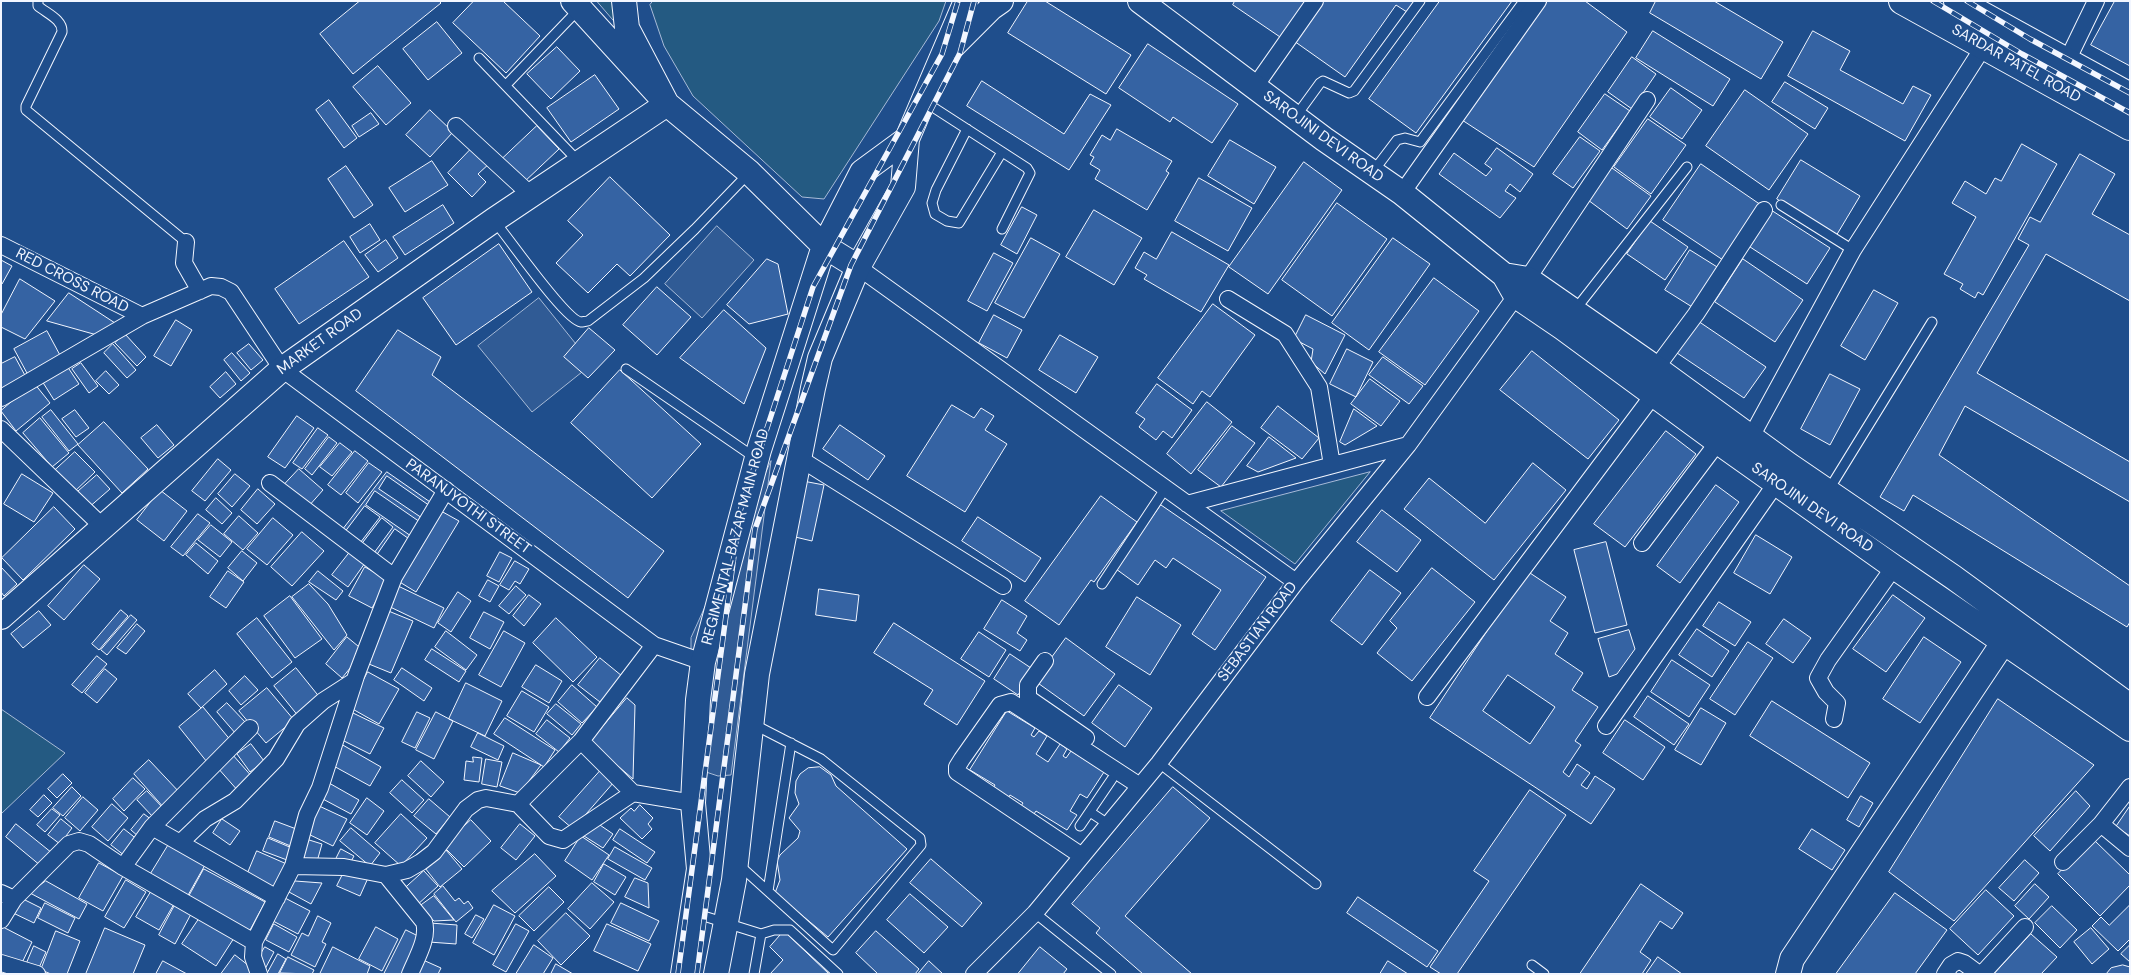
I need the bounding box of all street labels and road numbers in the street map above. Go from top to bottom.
street label: SARDAR PATEL ROAD [1948,21,2084,107]
street label: SAROJINI DEVI ROAD [1259,87,1387,187]
street label: RED CROSS ROAD [12,245,132,317]
street label: MARKET ROAD [274,305,366,379]
street label: REGIMENTAL BAZAR MAIN ROAD [698,427,774,647]
street label: PARANJYOTHI STREET [402,456,534,558]
street label: SAROJINI DEVI ROAD [1748,459,1876,557]
street label: SEBASTIAN ROAD [1214,578,1302,686]

